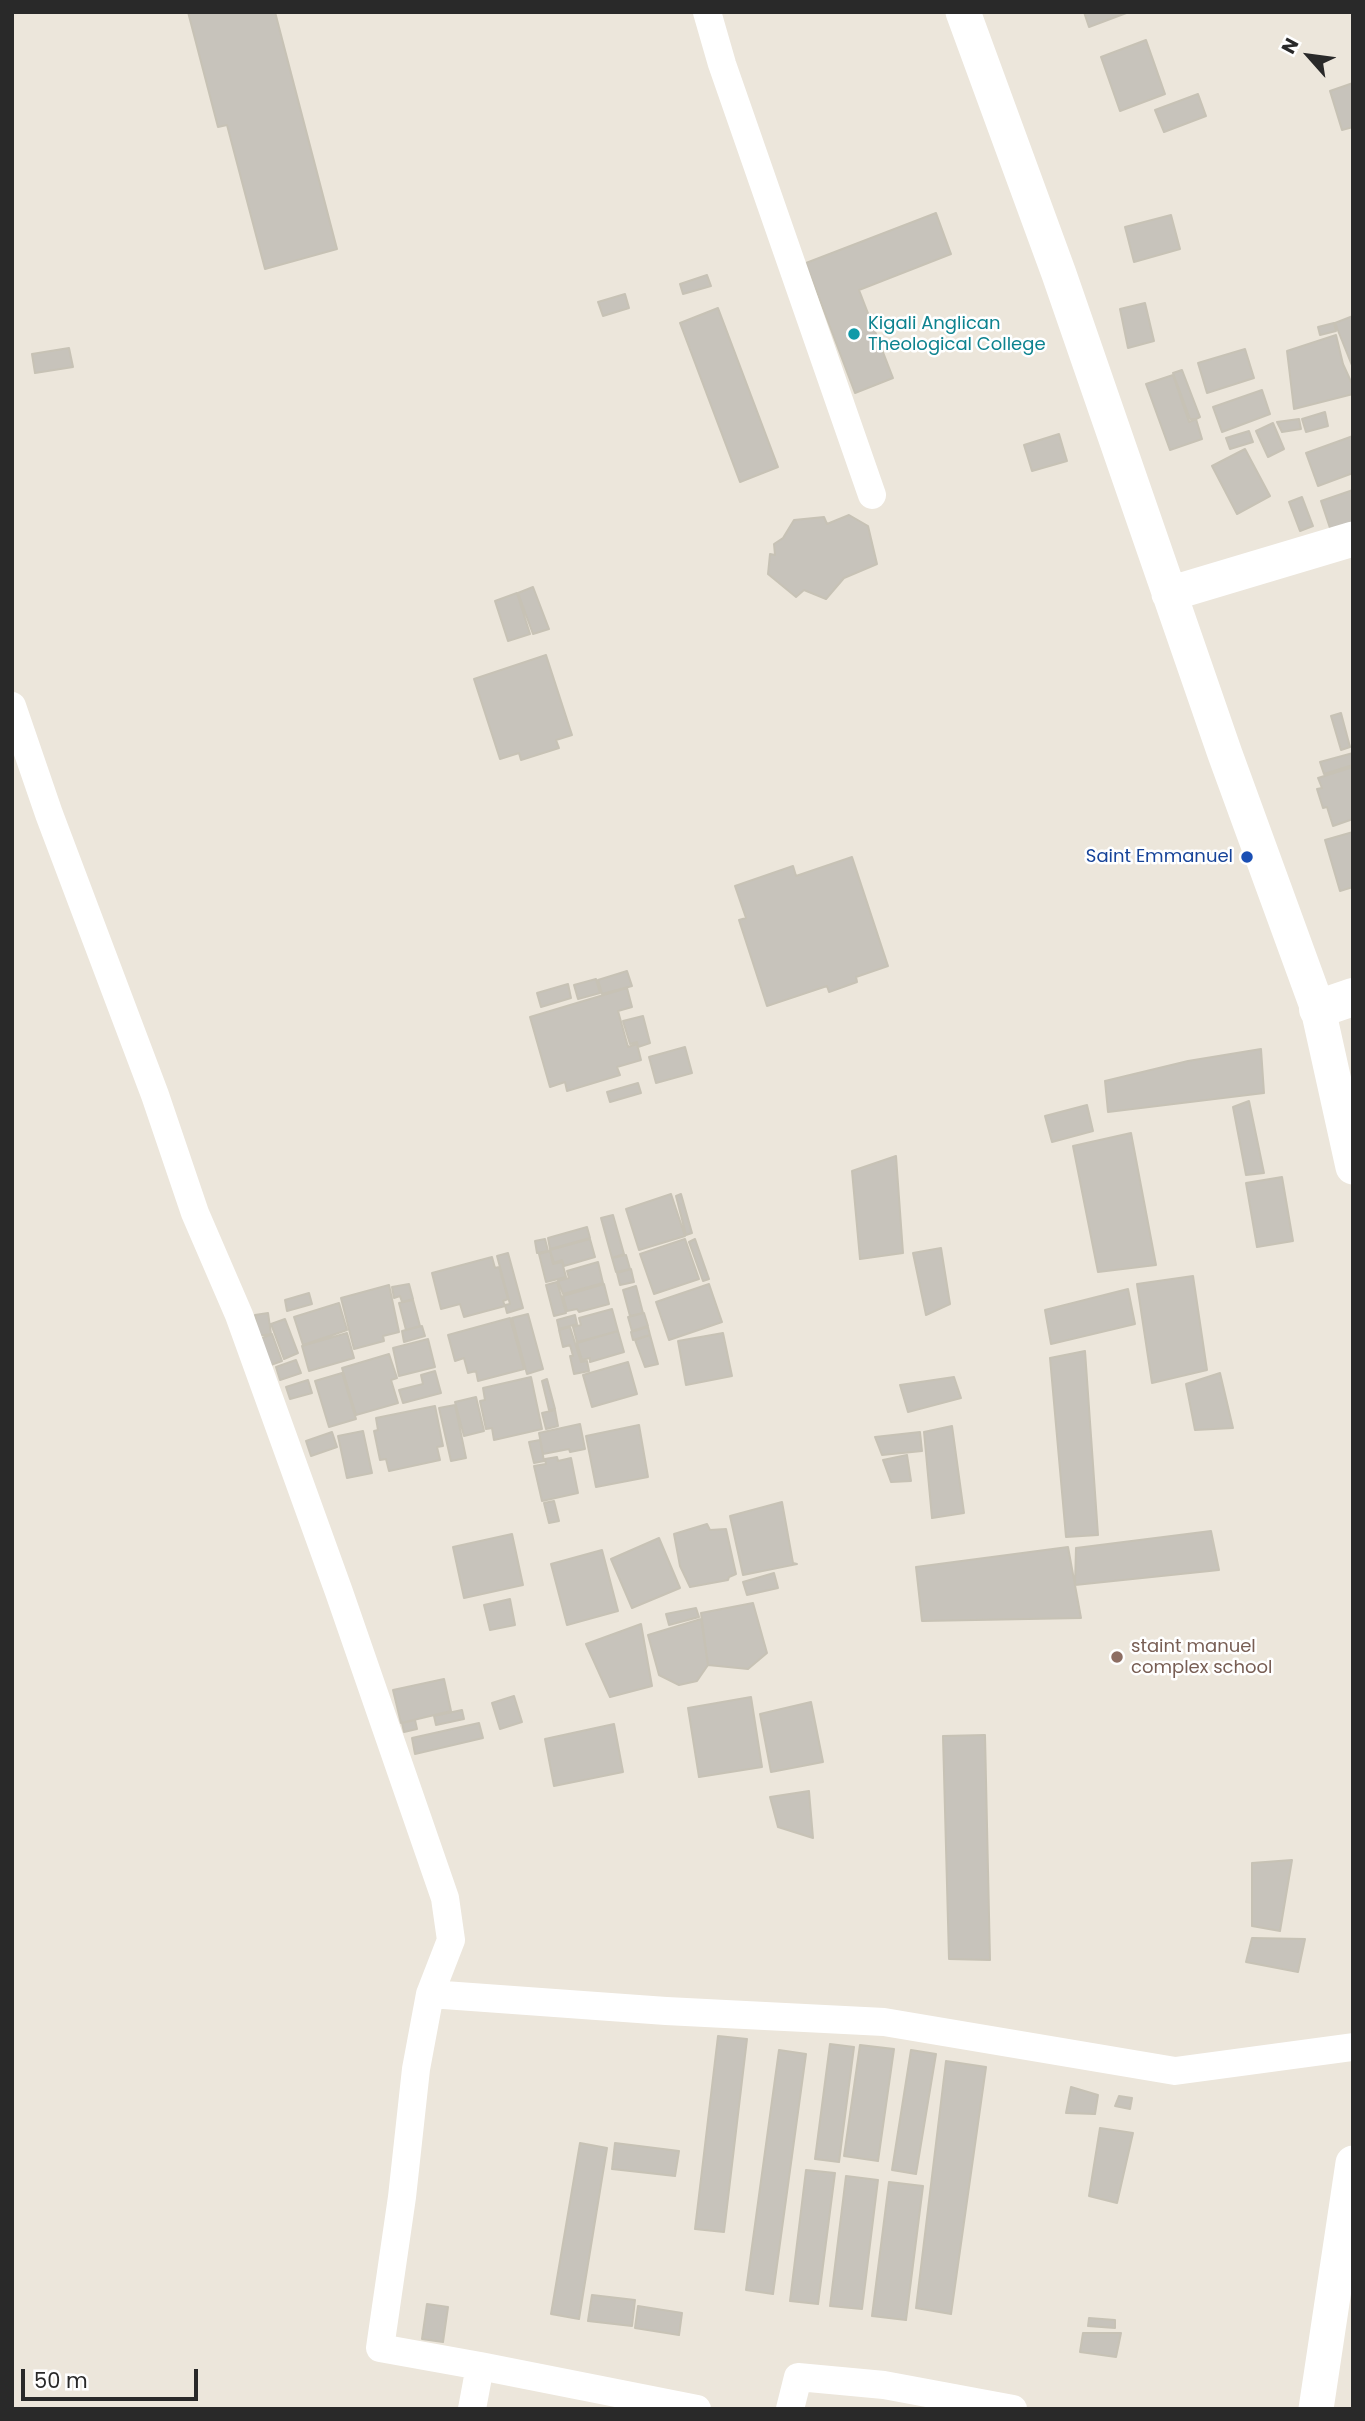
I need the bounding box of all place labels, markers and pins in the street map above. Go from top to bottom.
place label: Kigali Anglican Theological College [868,313,1046,356]
marker: Kigali Anglican Theological College [846,326,862,342]
place label: Saint Emmanuel [1086,846,1233,868]
marker: Saint Emmanuel [1239,849,1255,865]
place label: staint manuel complex school [1131,1636,1272,1678]
marker: staint manuel complex school [1109,1649,1125,1665]

